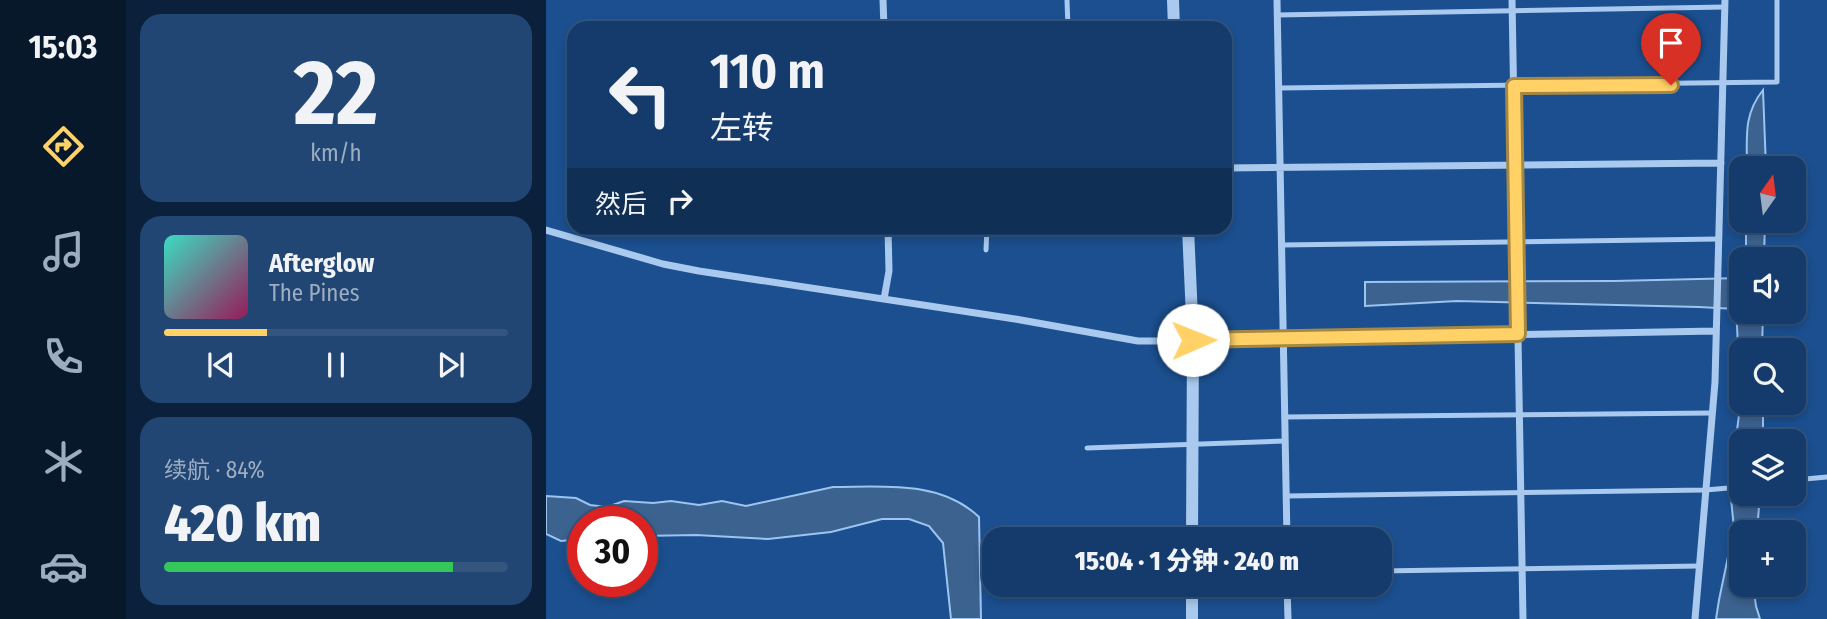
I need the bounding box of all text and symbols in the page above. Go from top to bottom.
pin [1641,13,1701,85]
icon: arrive [1652,24,1690,62]
text: 15:03 [29,28,97,66]
text: 22 [294,39,378,148]
text: 110 m [710,42,825,101]
icon: left [595,49,686,140]
text: 左转 [710,109,774,147]
icon: directions [39,122,88,171]
text: km/h [310,139,362,167]
north arrow [1729,156,1806,233]
map controls [1729,156,1806,597]
icon: right [661,182,699,220]
text: 然后 [595,189,647,220]
icon: music [39,227,88,276]
button: sound [1729,247,1806,324]
text: Afterglow [269,248,374,279]
text: The Pines [269,279,360,307]
position arrow [1156,303,1230,377]
icon: phone [39,332,88,381]
button: search [1729,338,1806,415]
icon: previous [202,346,240,384]
icon: pause [317,346,355,384]
icon: next [432,346,470,384]
button: layers [1729,429,1806,506]
icon: climate [39,437,88,486]
text: 续航 · 84% [164,456,265,484]
text: 420 km [164,492,321,555]
speed limit sign: 30 [567,506,658,597]
button: + [1729,520,1806,597]
icon: car [39,542,88,591]
text: 15:04 · 1 分钟 · 240 m [1075,546,1299,577]

